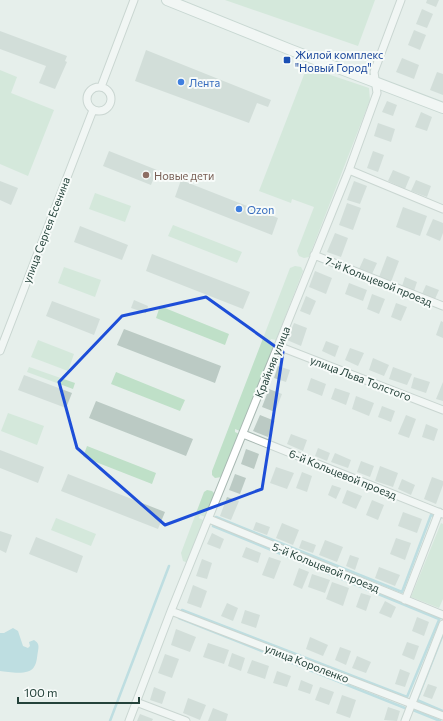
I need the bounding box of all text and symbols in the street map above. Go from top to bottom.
place label: Жилой комплекс "Новый Город" [295,48,384,74]
marker: Жилой комплекс "Новый Город" [282,55,292,65]
place label: Лента [189,76,220,89]
marker: Лента [176,77,186,87]
place label: Новые дети [154,169,214,182]
marker: Новые дети [141,170,151,180]
street label: улица Сергея Есенина [20,175,72,285]
place label: Ozon [247,203,274,216]
marker: Ozon [234,204,244,214]
street label: 7-й Кольцевой проезд [324,254,435,309]
street label: Крайняя улица [252,324,292,400]
street label: улица Льва Толстого [309,353,414,403]
street label: 6-й Кольцевой проезд [287,446,399,502]
street label: 5-й Кольцевой проезд [270,539,382,595]
street label: улица Короленко [263,641,351,685]
scale bar [18,679,139,705]
text: 100 m [24,685,58,699]

